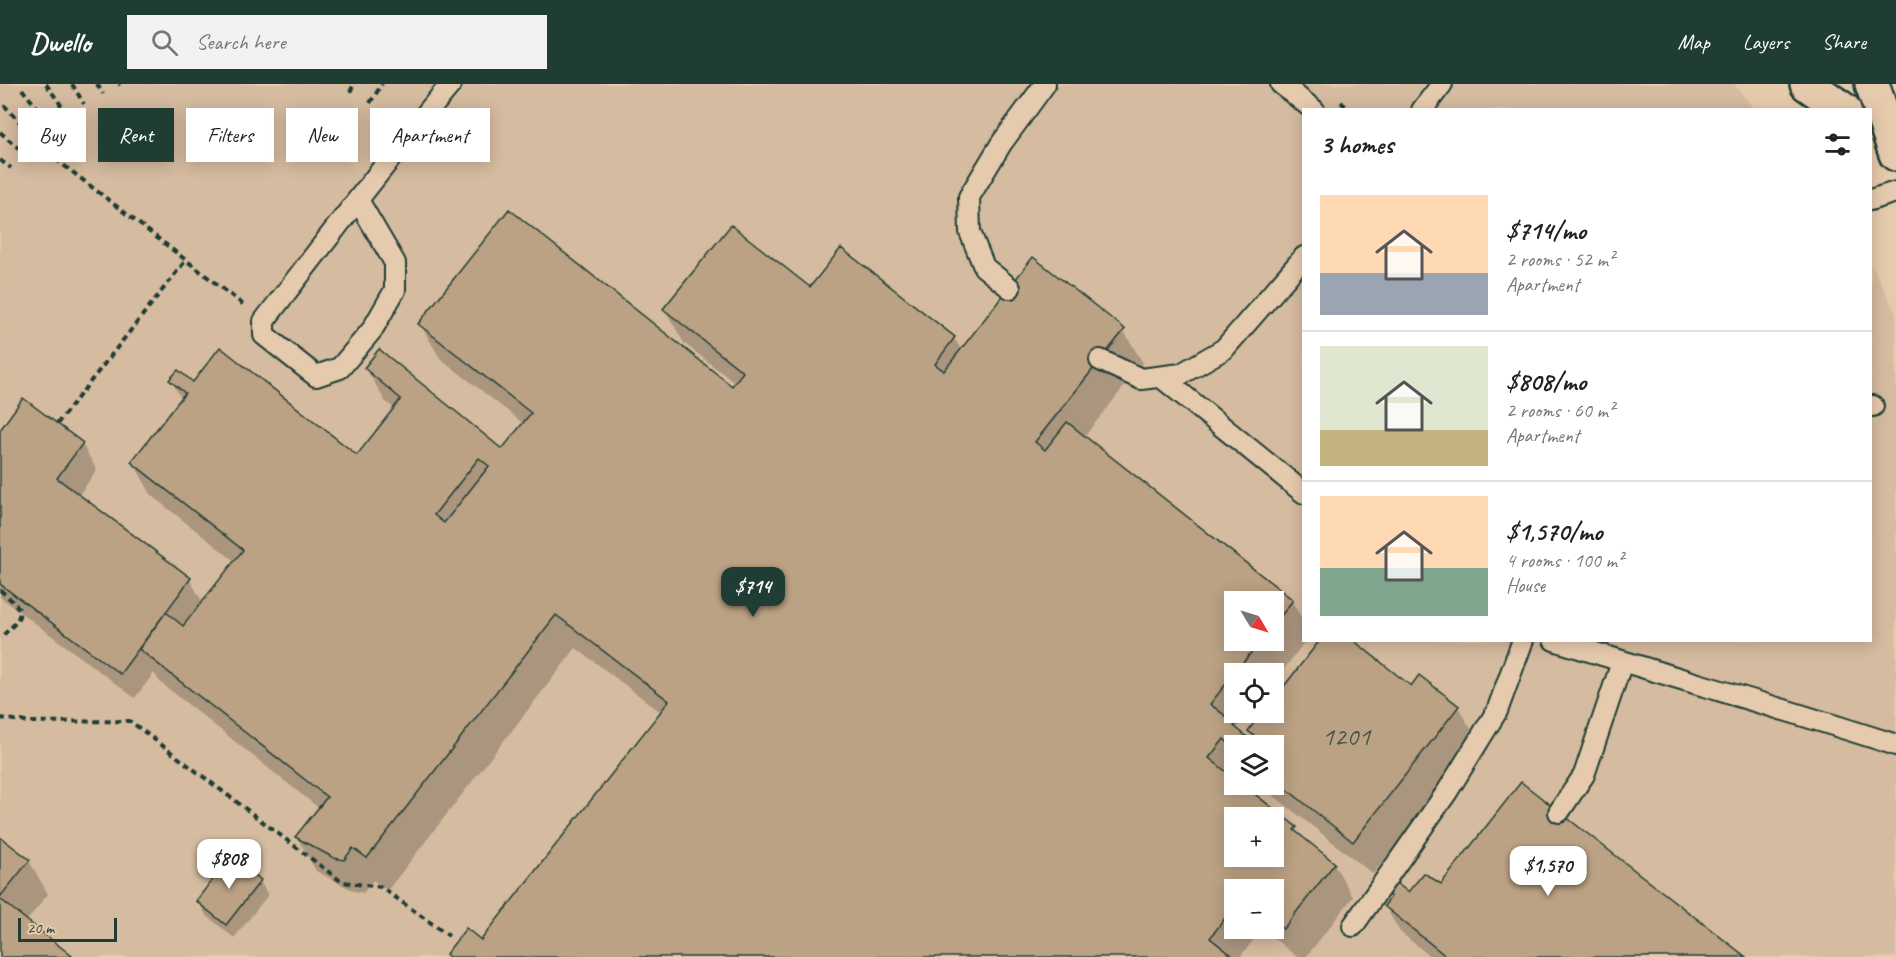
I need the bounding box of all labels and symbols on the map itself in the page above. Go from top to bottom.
pin: $714 [717,567,789,618]
north arrow [1224,591,1284,651]
house number: 1201 [1322,719,1372,753]
pin: $808 [193,839,265,890]
pin: $1,570 [1499,846,1597,897]
scale bar [18,915,117,942]

